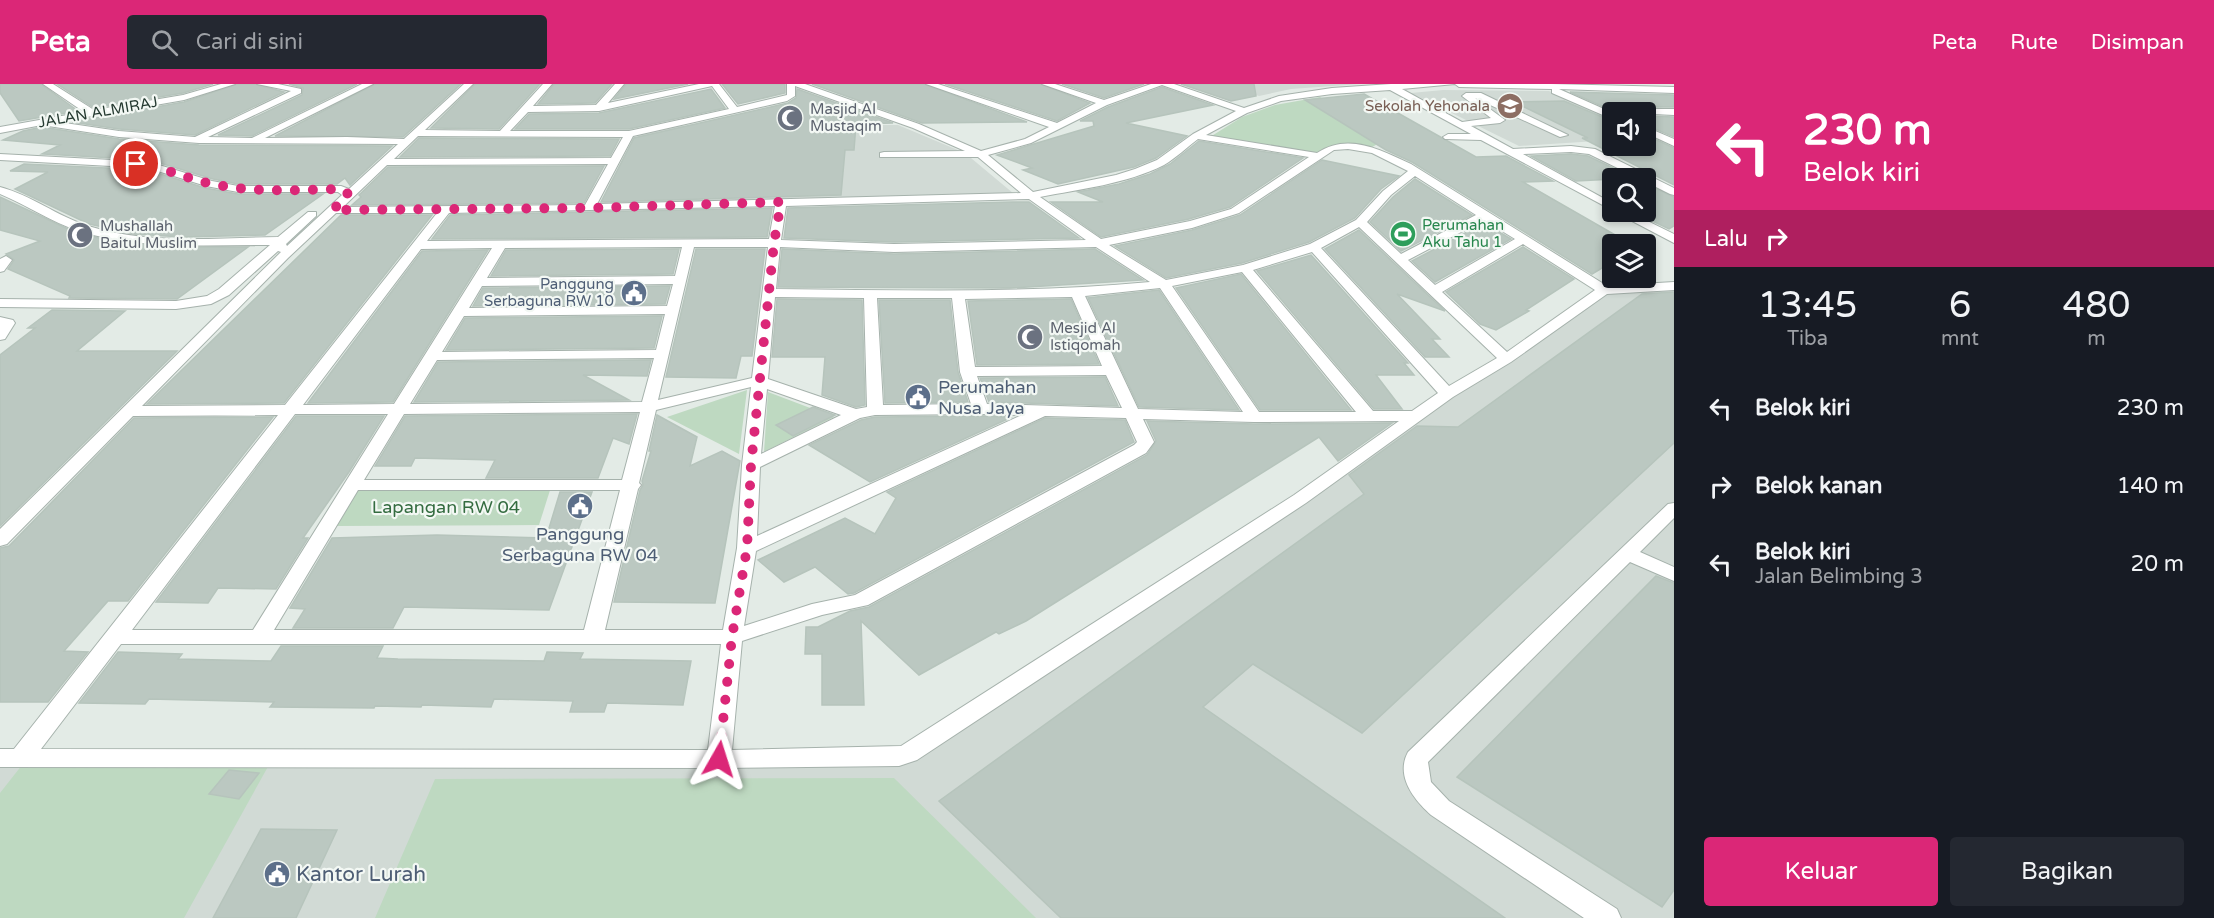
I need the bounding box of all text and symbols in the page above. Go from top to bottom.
search box [127,15,547,69]
text: Peta [30,25,91,59]
icon: search [148,26,181,59]
text: Cari di sini [196,29,303,55]
text: Peta [1932,30,1977,55]
text: Rute [2010,30,2058,55]
text: Disimpan [2091,30,2184,55]
school or university icon: Sekolah Yehonala [1495,91,1525,121]
street label: JALAN ALMIRAJ [37,93,159,131]
place label: Sekolah Yehonala [1365,97,1490,115]
place label: Masjid Al Mustaqim [810,100,882,135]
map controls [1602,102,1656,288]
button: sound [1602,102,1656,156]
mosque icon: Masjid Al Mustaqim [775,103,805,133]
text: 230 m [1803,105,1932,156]
icon: left [1704,108,1782,186]
pin [110,138,161,189]
icon: arrive [119,147,152,180]
text: Belok kiri [1803,156,1920,189]
button: search [1602,168,1656,222]
place label: Perumahan Aku Tahu 1 [1422,216,1504,251]
place label: Mushallah Baitul Muslim [100,217,197,252]
sports icon: Perumahan Aku Tahu 1 [1388,219,1418,249]
mosque icon: Mushallah Baitul Muslim [65,220,95,250]
icon: right [1760,222,1793,255]
text: Lalu [1704,226,1748,252]
button: layers [1602,234,1656,288]
place label: Panggung Serbaguna RW 10 [484,275,614,310]
public building icon: Panggung Serbaguna RW 10 [619,278,649,308]
text: 13:45 [1758,284,1857,327]
text: 6 [1949,284,1971,327]
text: 480 [2063,284,2130,327]
place label: Mesjid Al Istiqomah [1050,319,1121,354]
mosque icon: Mesjid Al Istiqomah [1015,322,1045,352]
text: Tiba [1787,327,1828,351]
text: mnt [1941,327,1979,351]
text: m [2087,327,2106,351]
place label: Perumahan Nusa Jaya [938,376,1037,419]
public building icon: Perumahan Nusa Jaya [903,382,933,412]
icon: left [1704,392,1737,425]
text: Belok kiri [1755,395,1851,421]
text: 230 m [2117,395,2184,421]
icon: right [1704,470,1737,503]
text: Belok kanan [1755,473,1882,499]
text: 140 m [2117,473,2184,499]
public building icon: Panggung Serbaguna RW 04 [565,491,595,521]
park label: Lapangan RW 04 [372,496,520,518]
place label: Panggung Serbaguna RW 04 [502,523,658,566]
text: Belok kiri [1755,539,1851,565]
icon: left [1704,548,1737,581]
text: 20 m [2130,551,2184,577]
text: Jalan Belimbing 3 [1755,565,1923,589]
position arrow [687,727,751,791]
button: Keluar [1704,837,1938,906]
button: Bagikan [1950,837,2184,906]
public building icon: Kantor Lurah [262,859,292,889]
place label: Kantor Lurah [296,862,426,887]

